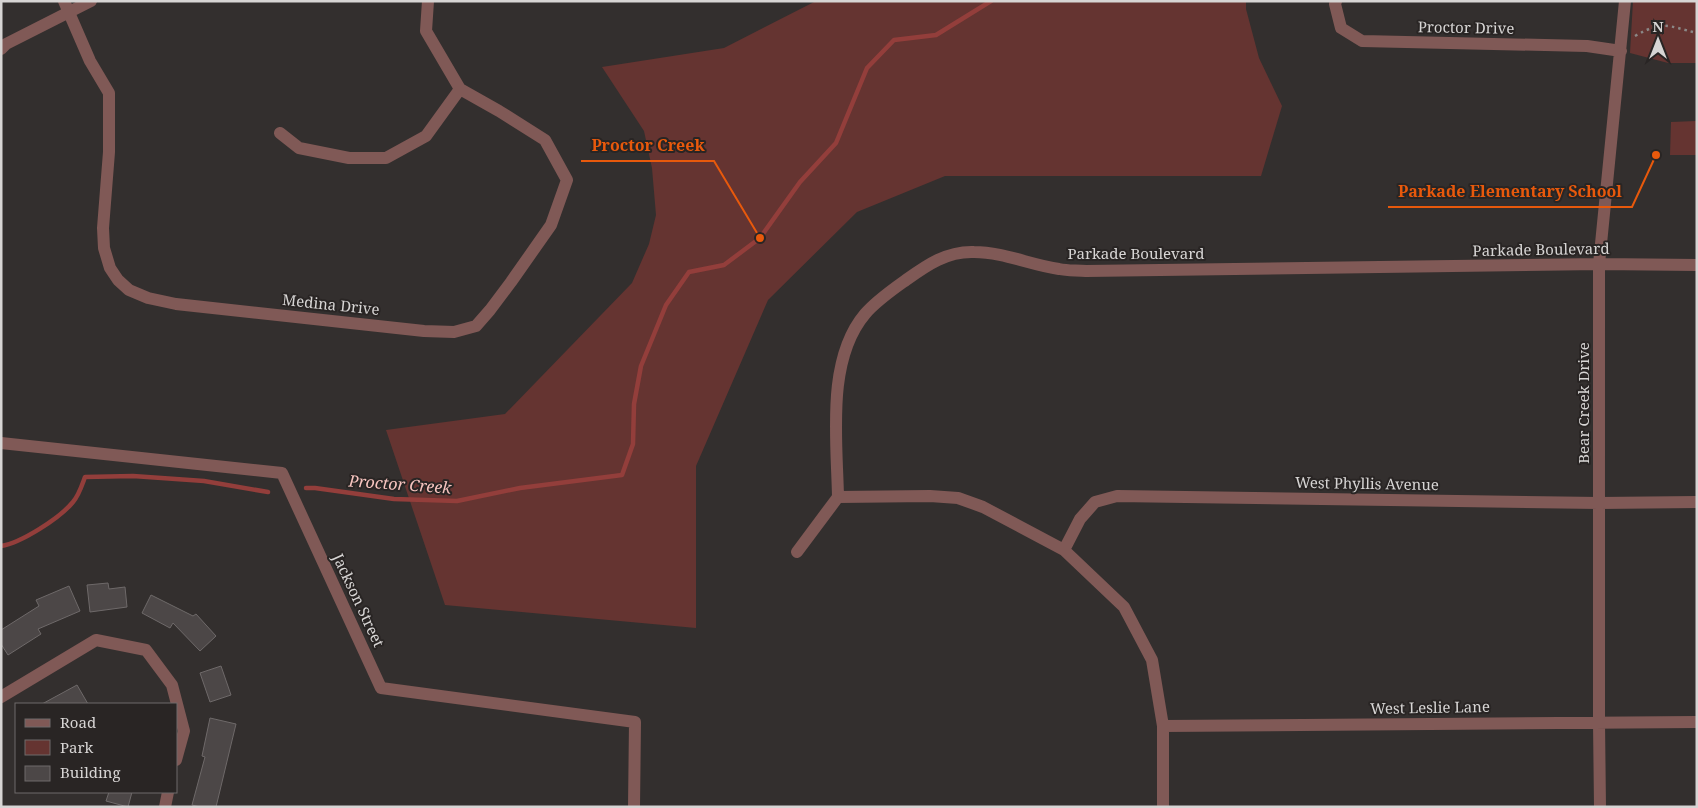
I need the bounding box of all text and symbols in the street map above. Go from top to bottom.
north arrow [1633,15,1683,65]
street label: Proctor Drive [1418,16,1514,38]
text: N [1652,17,1664,36]
callout: Proctor Creek [581,130,714,161]
text: Proctor Creek [591,134,705,156]
callout: Parkade Elementary School [1388,176,1632,207]
text: Parkade Elementary School [1398,180,1622,202]
street label: Parkade Boulevard [1472,238,1610,260]
street label: Parkade Boulevard [1068,243,1205,263]
street label: Medina Drive [281,289,381,319]
street label: Bear Creek Drive [1573,342,1593,464]
water label: Proctor Creek [347,469,453,499]
street label: West Phyllis Avenue [1295,472,1439,494]
street label: Jackson Street [328,549,389,650]
street label: West Leslie Lane [1370,696,1490,718]
legend [15,703,178,793]
text: Road [60,712,96,732]
text: Park [60,737,94,757]
text: Building [60,762,121,782]

